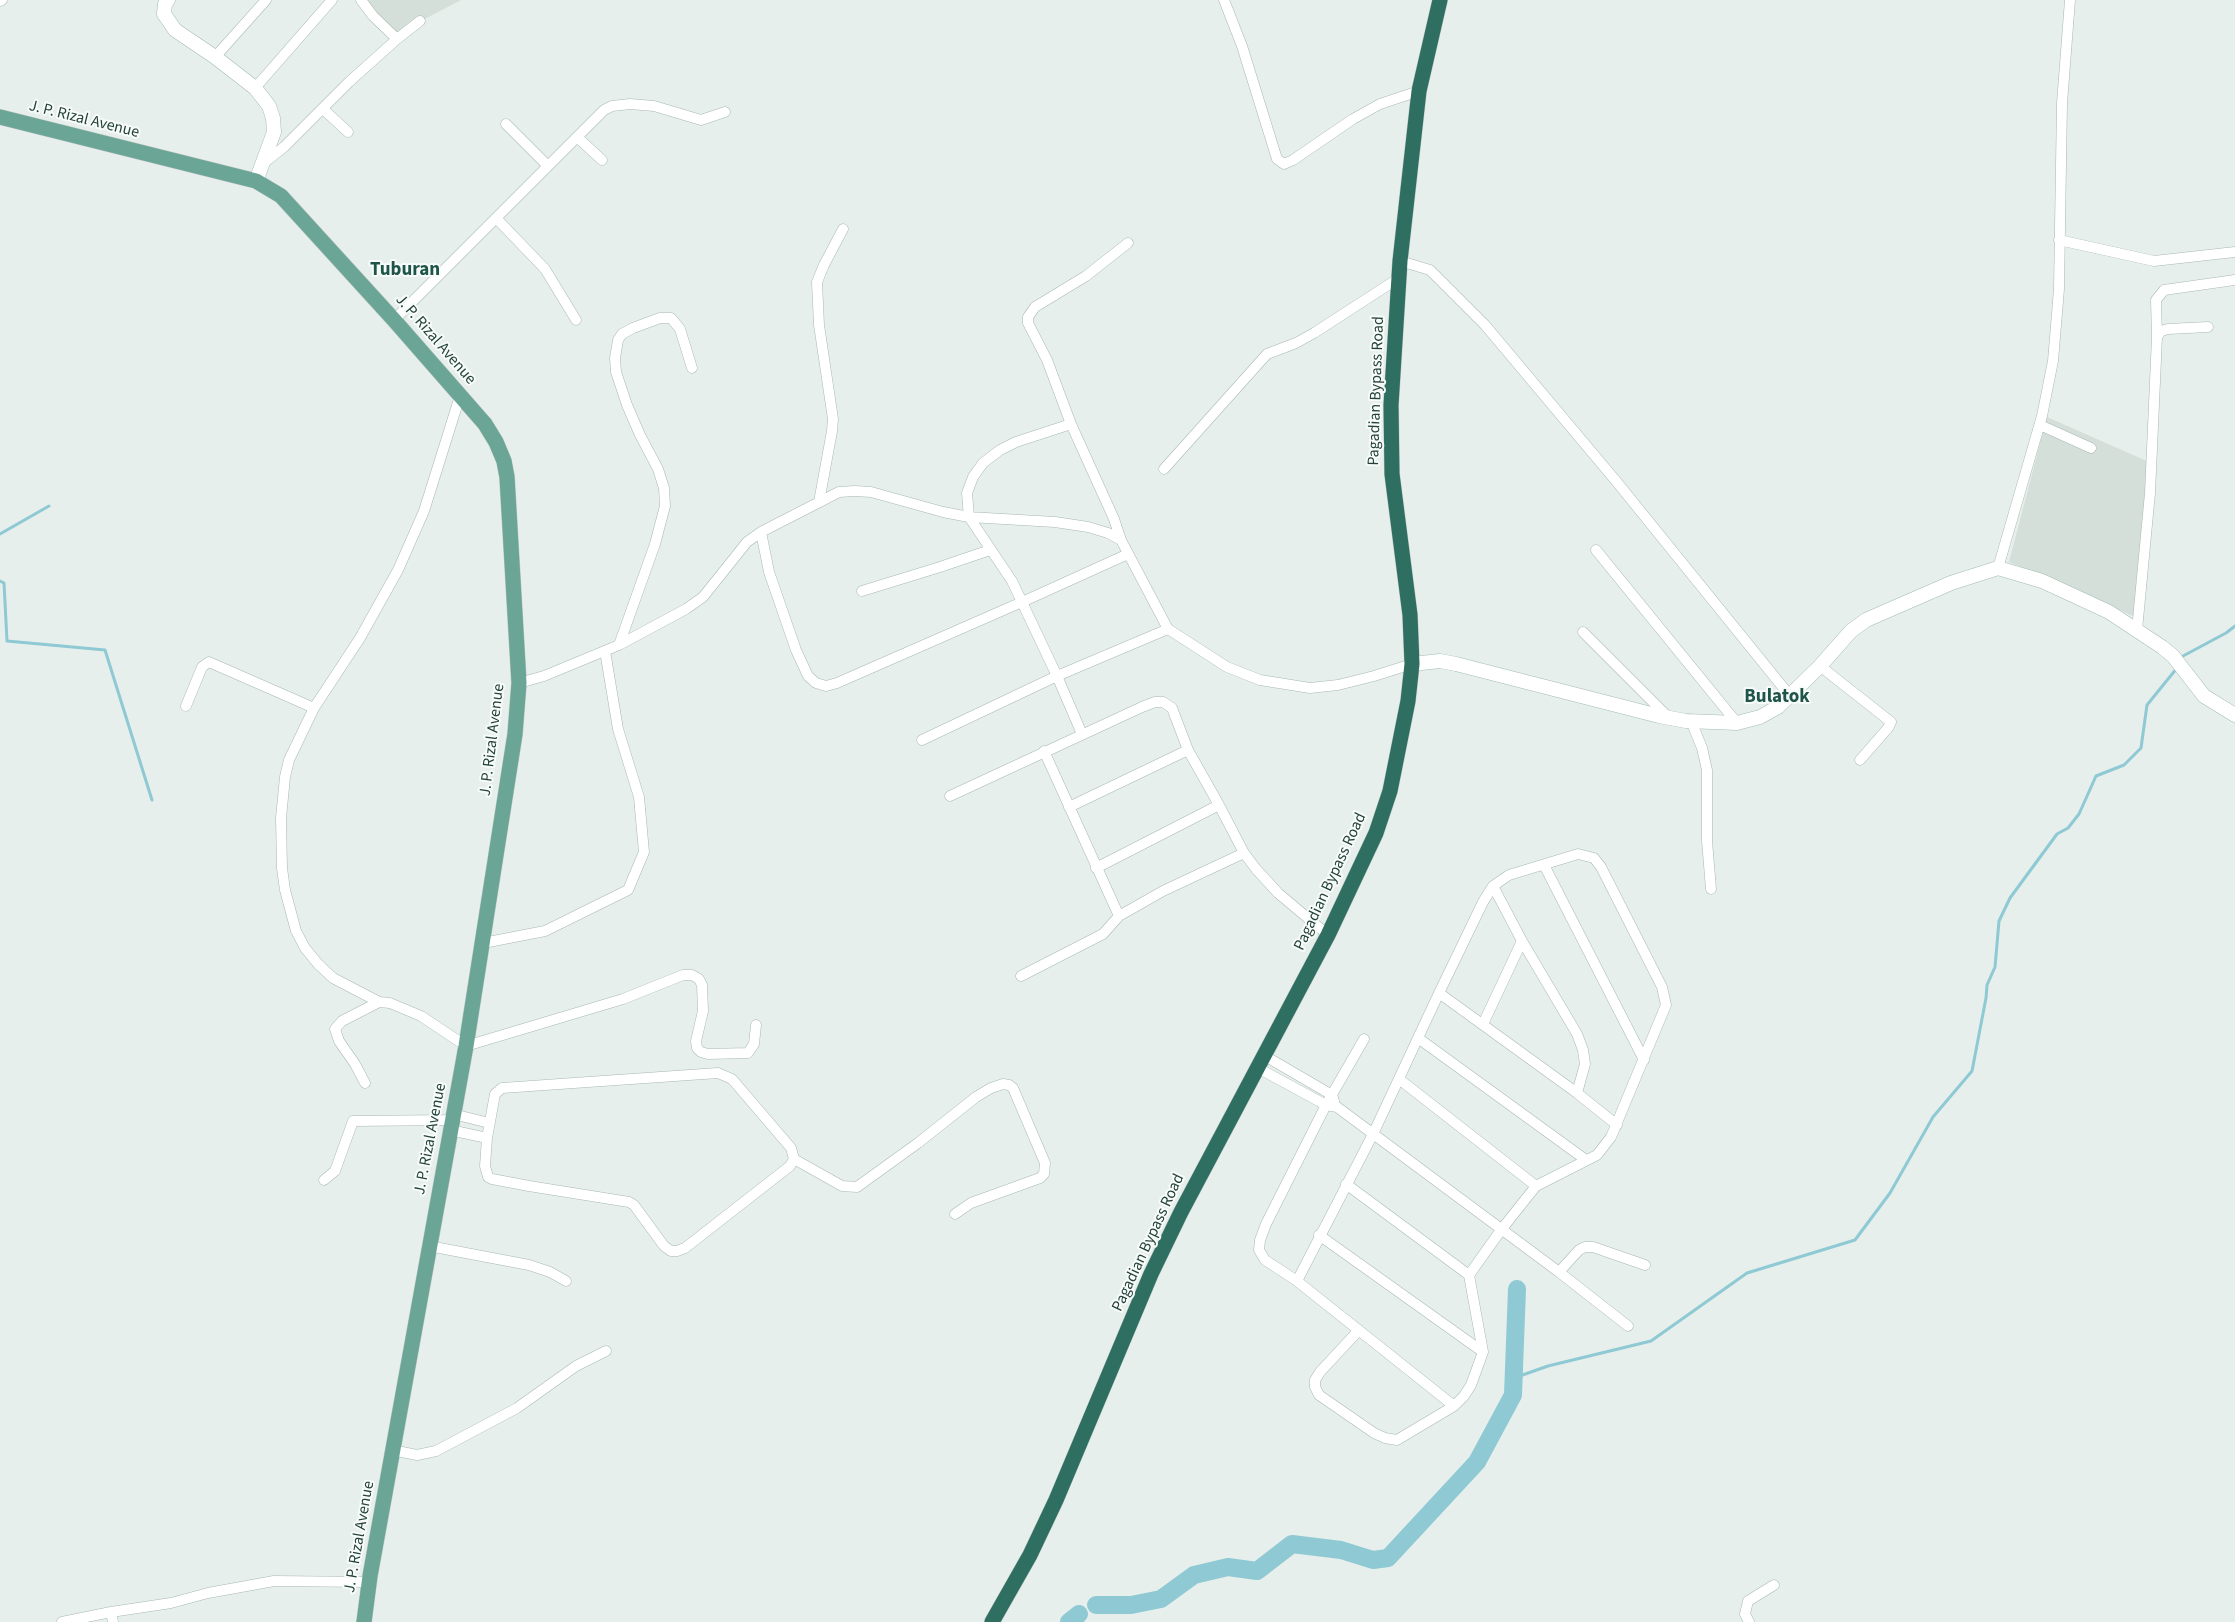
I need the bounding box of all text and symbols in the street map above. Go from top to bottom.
street label: J. P. Rizal Avenue [27,97,141,143]
district label: Tuburan [370,260,440,282]
street label: J. P. Rizal Avenue [391,291,479,389]
street label: Pagadian Bypass Road [1365,316,1389,466]
street label: J. P. Rizal Avenue [477,683,509,797]
district label: Bulatok [1744,687,1810,709]
street label: Pagadian Bypass Road [1291,810,1371,954]
street label: J. P. Rizal Avenue [411,1082,451,1196]
street label: Pagadian Bypass Road [1109,1171,1189,1315]
street label: J. P. Rizal Avenue [341,1480,379,1594]

